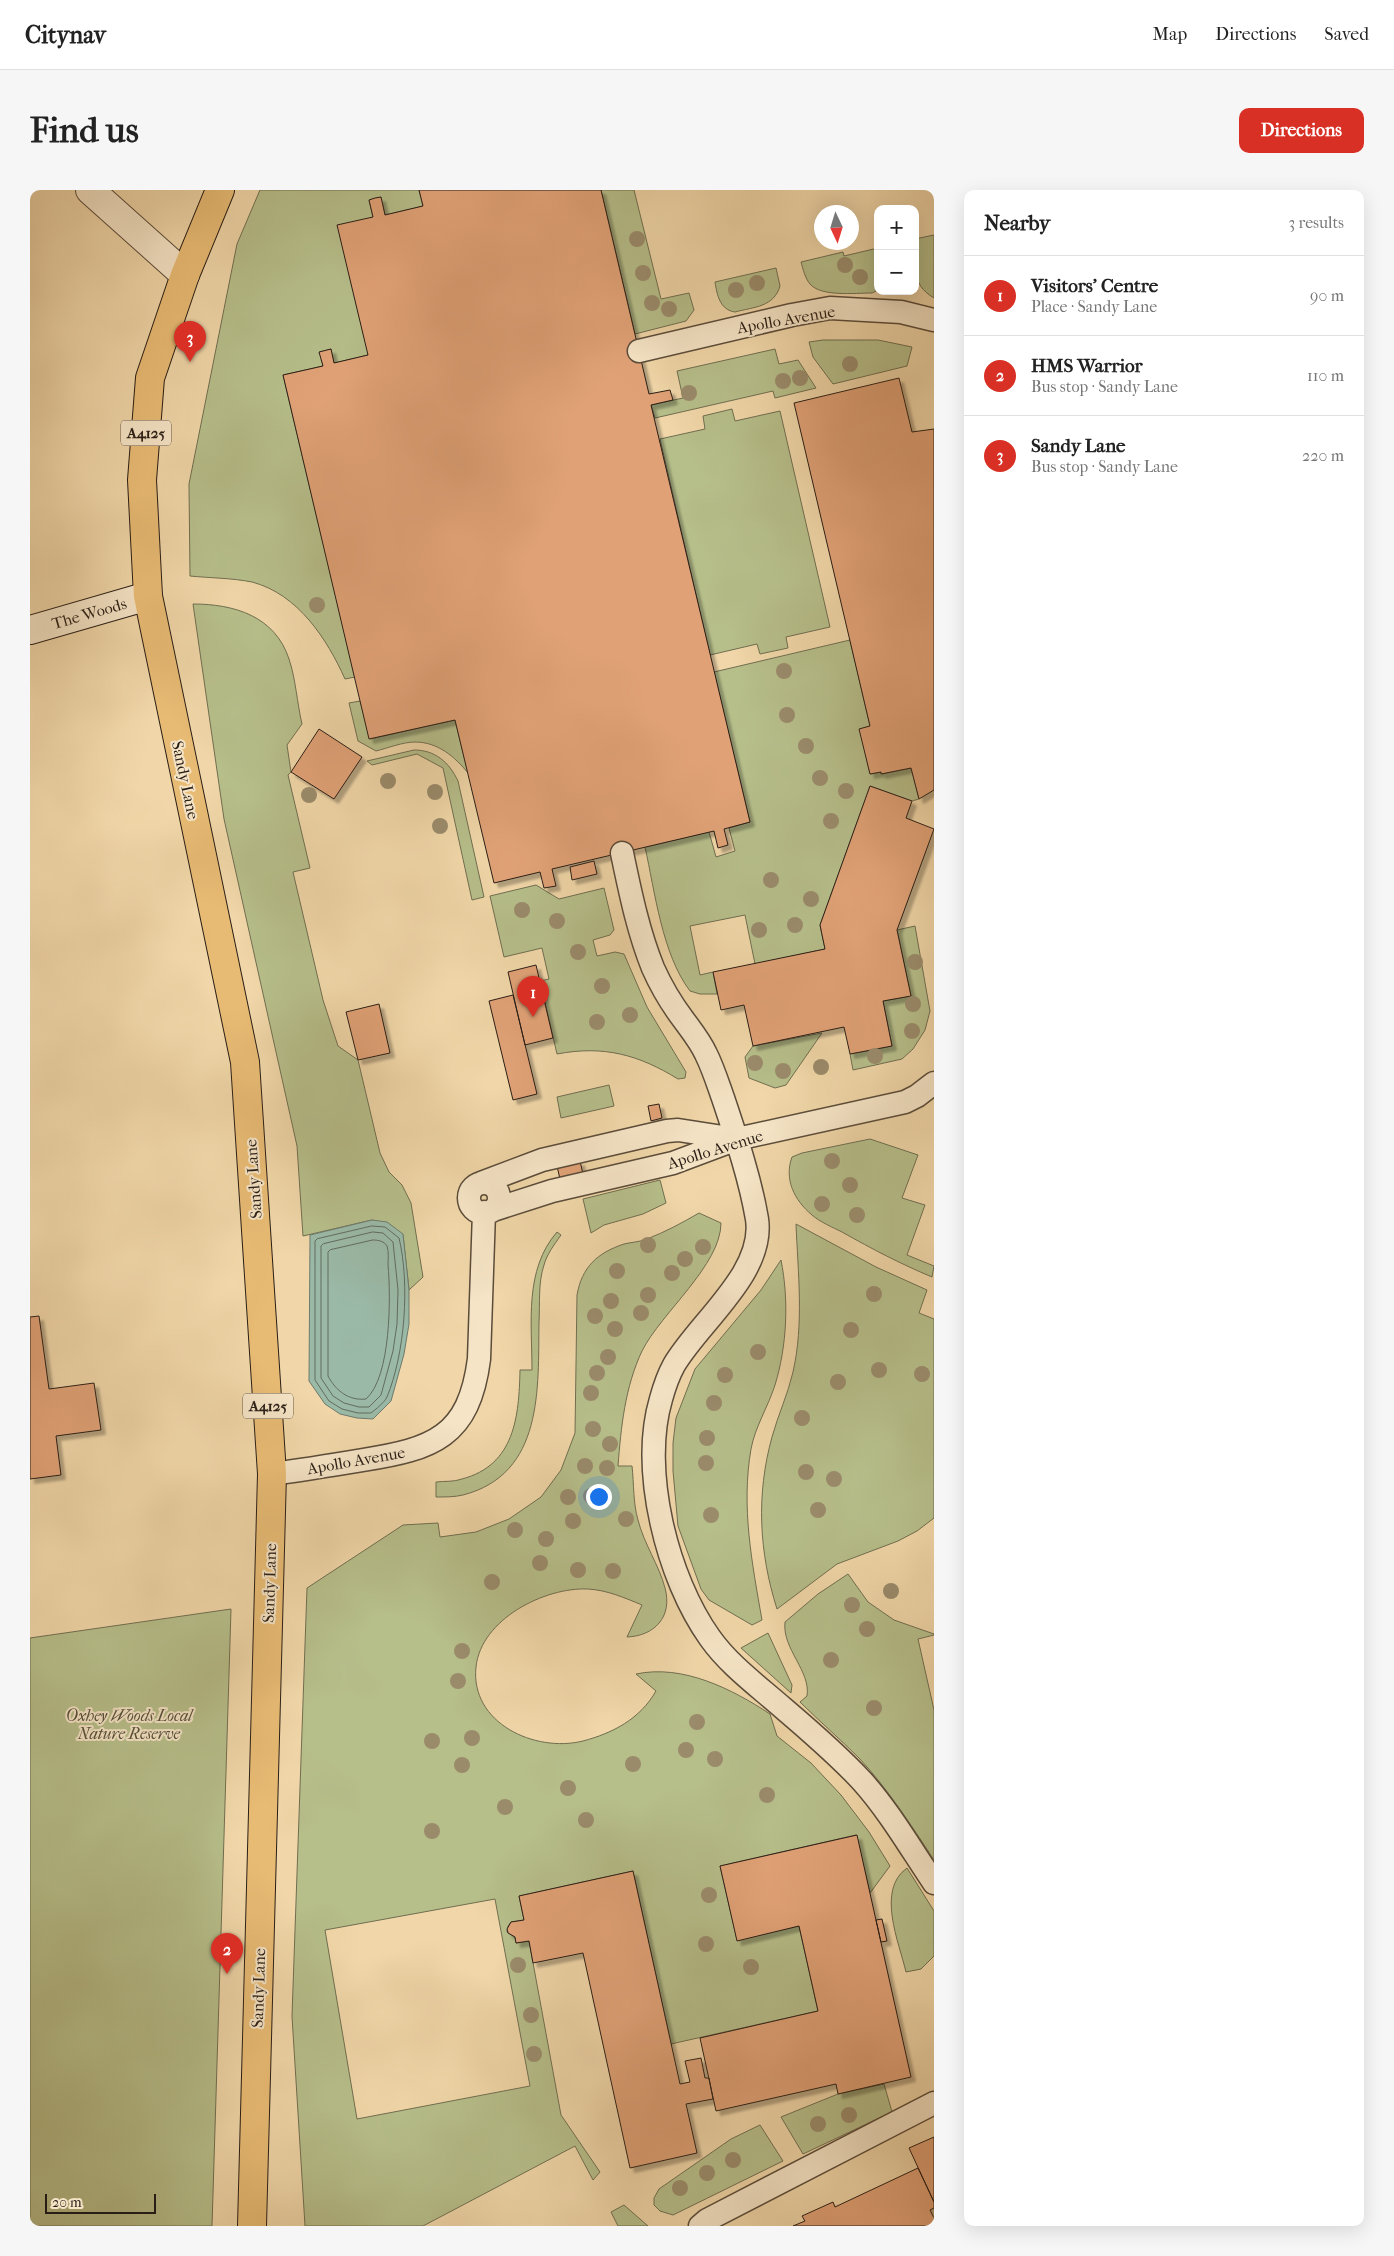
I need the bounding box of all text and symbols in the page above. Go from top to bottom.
text: Citynav [25,21,106,49]
text: Map [1153,24,1187,45]
text: Directions [1215,24,1296,45]
text: Saved [1324,24,1369,45]
button: Directions [1239,108,1364,153]
text: Find us [30,110,139,151]
north arrow [814,205,859,250]
map controls [874,205,919,295]
button: + [874,205,919,250]
text: Nearby [984,211,1050,235]
text: 3 results [1288,213,1344,232]
button: − [874,250,919,295]
text: Visitors’ Centre [1031,275,1158,297]
text: 1 [997,286,1003,305]
text: 90 m [1310,286,1344,305]
text: Place · Sandy Lane [1031,297,1157,316]
street label: Apollo Avenue [735,302,837,338]
pin: 3 [174,321,206,362]
text: HMS Warrior [1031,355,1143,377]
text: 2 [996,366,1004,385]
text: 110 m [1307,366,1344,385]
text: Bus stop · Sandy Lane [1031,377,1178,396]
road number: A4125 [121,420,171,446]
text: Sandy Lane [1031,435,1125,457]
text: 3 [997,446,1003,465]
text: 220 m [1302,446,1344,465]
text: Bus stop · Sandy Lane [1031,457,1178,476]
street label: The Woods [50,594,129,633]
street label: Sandy Lane [168,739,203,821]
pin: 1 [517,976,549,1017]
street label: Apollo Avenue [664,1126,765,1173]
street label: Sandy Lane [241,1139,266,1219]
road number: A4125 [243,1394,293,1418]
street label: Apollo Avenue [305,1443,407,1479]
your location [586,1484,612,1510]
street label: Sandy Lane [259,1543,280,1623]
park label: Oxhey Woods Local Nature Reserve [66,1706,194,1743]
pin: 2 [211,1933,243,1974]
street label: Sandy Lane [248,1948,269,2028]
scale bar [45,2191,156,2214]
text: 20 m [52,2194,82,2211]

